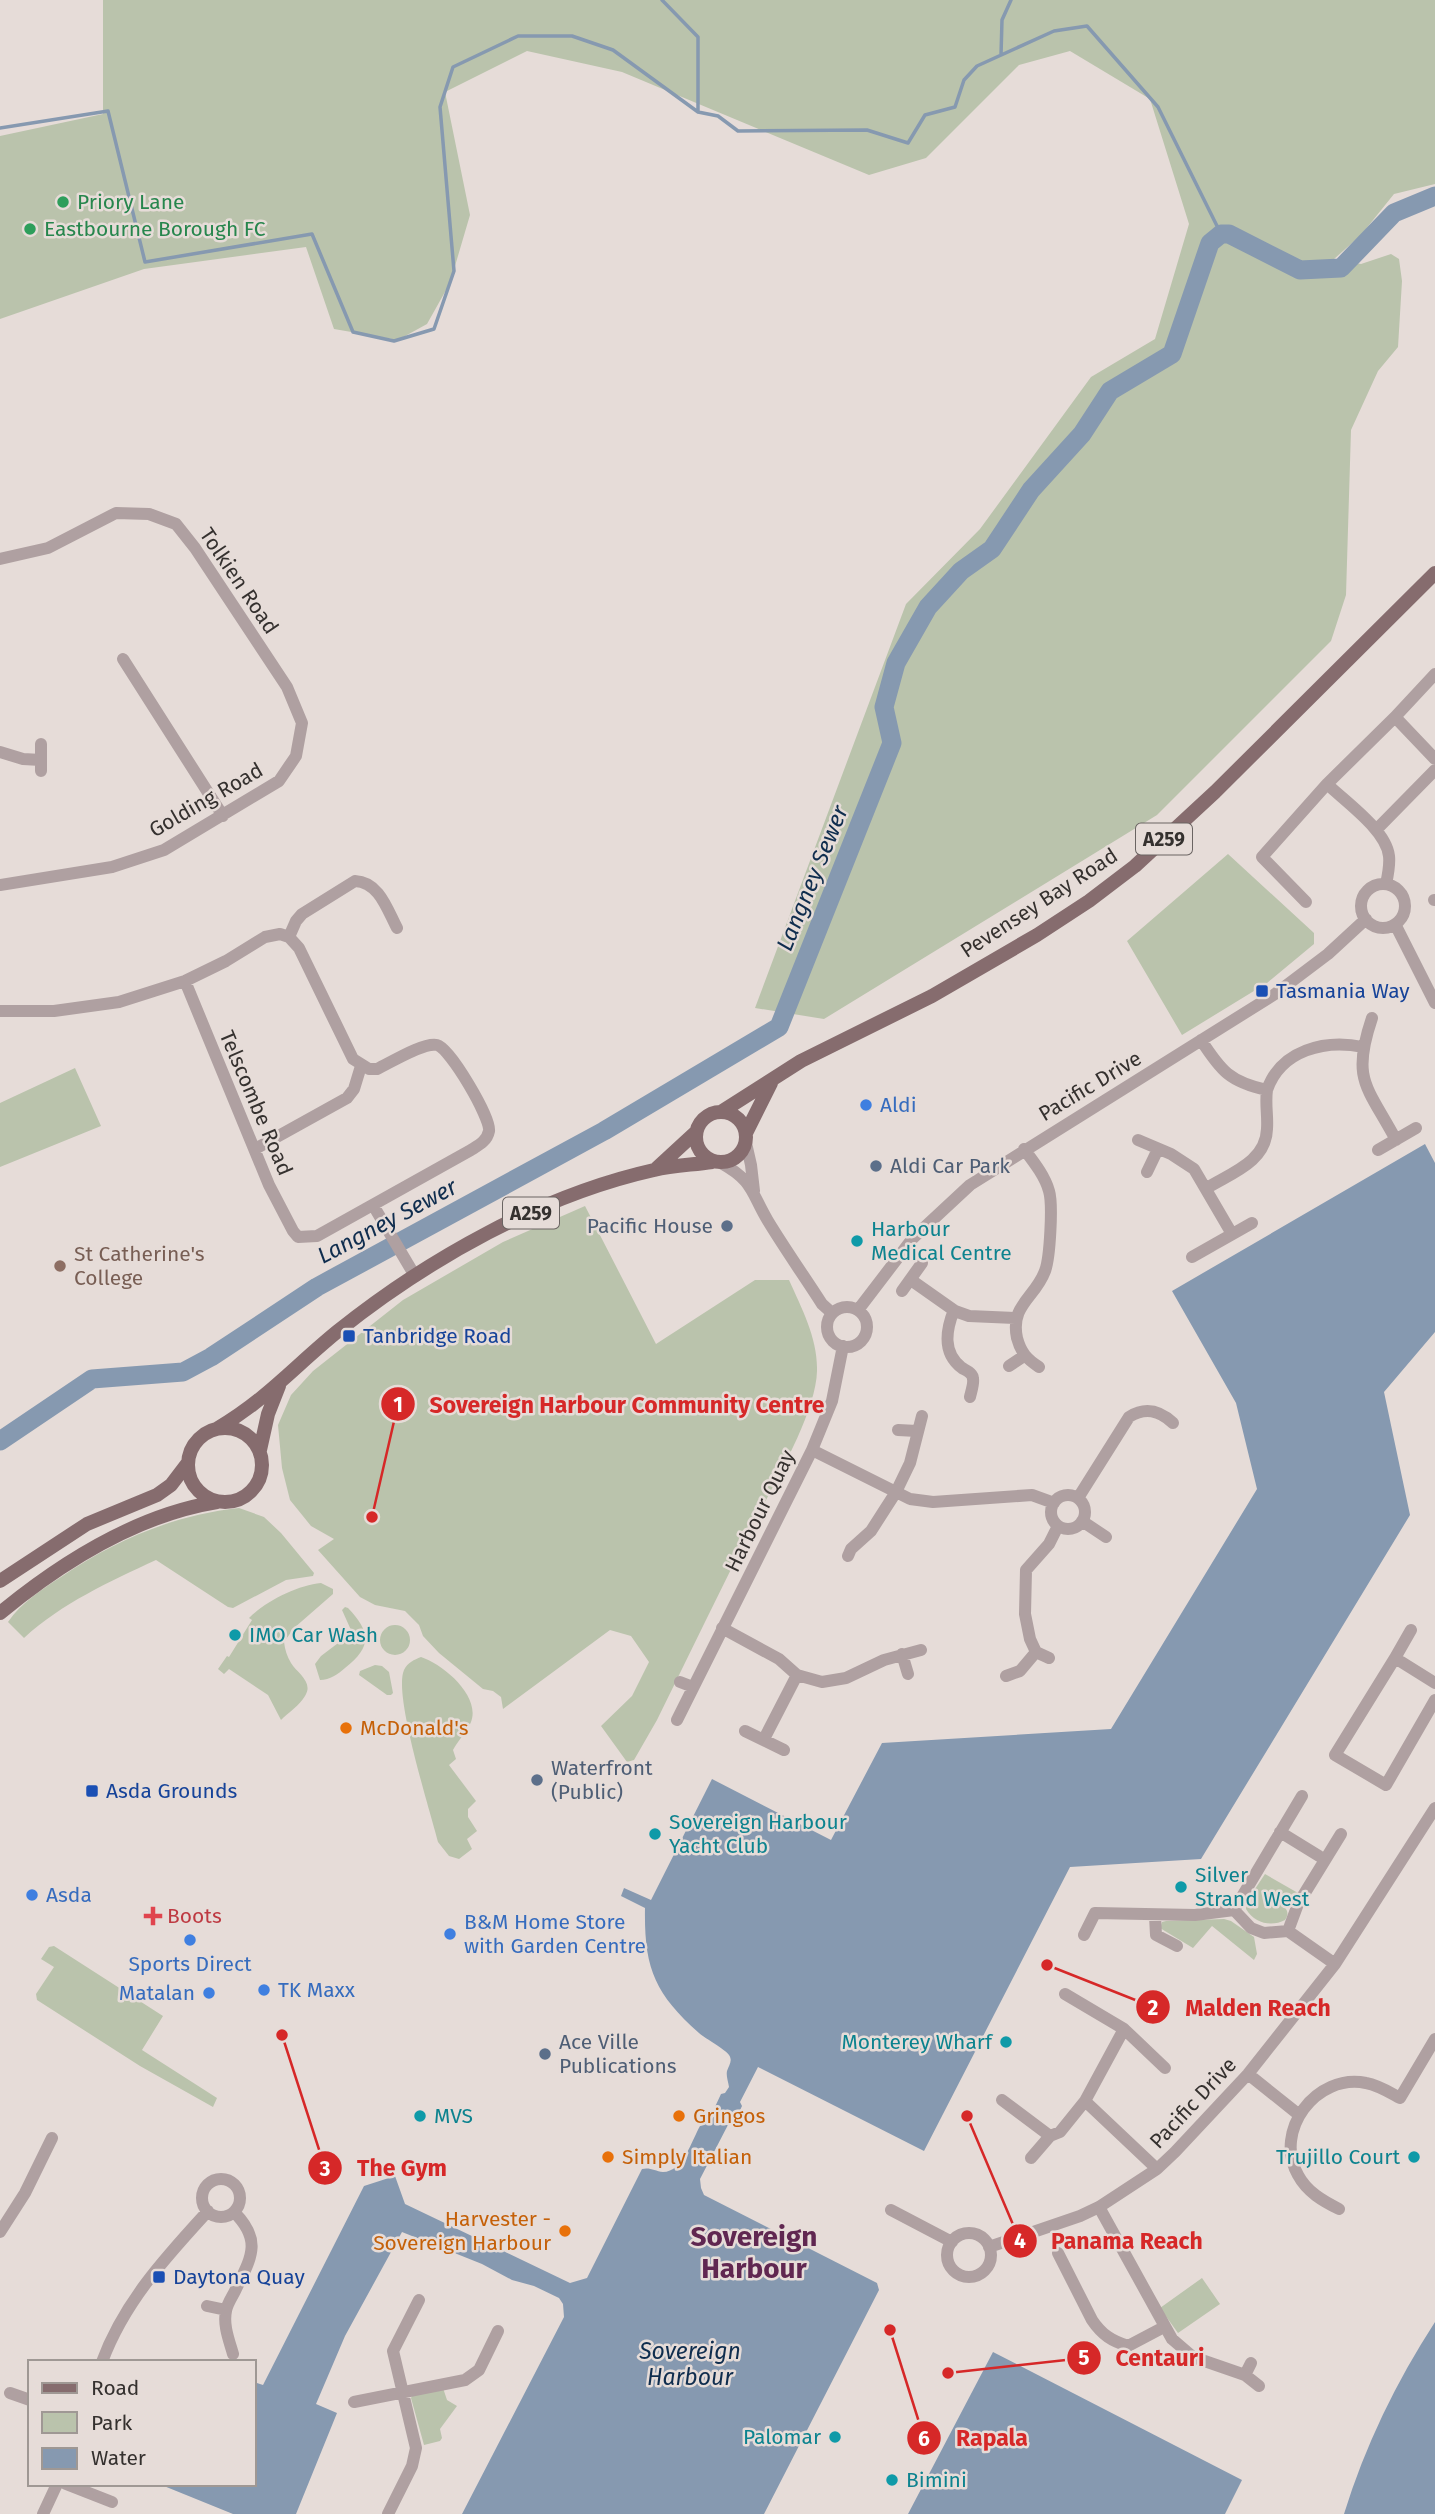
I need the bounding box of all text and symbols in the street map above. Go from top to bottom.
place label: Priory Lane [77,189,185,215]
marker: Priory Lane [55,194,71,210]
place label: Eastbourne Borough FC [44,216,266,242]
marker: Eastbourne Borough FC [22,221,38,237]
street label: Tolkien Road [194,523,284,639]
street label: Golding Road [144,757,268,843]
water label: Langney Sewer [770,800,854,955]
road number: A259 [1136,824,1192,854]
street label: Pevensey Bay Road [956,842,1122,964]
place label: Tasmania Way [1276,978,1410,1004]
marker: Tasmania Way [1254,983,1270,999]
street label: Telscombe Road [214,1027,298,1179]
street label: Pacific Drive [1034,1045,1146,1127]
place label: Aldi [880,1092,917,1118]
marker: Aldi [858,1097,874,1113]
place label: Aldi Car Park [890,1153,1010,1179]
marker: Aldi Car Park [868,1158,884,1174]
water label: Langney Sewer [312,1172,463,1270]
road number: A259 [503,1198,559,1228]
place label: Pacific House [587,1213,713,1239]
place label: Harbour Medical Centre [871,1216,1012,1266]
marker: Pacific House [719,1218,735,1234]
marker: Harbour Medical Centre [849,1233,865,1249]
place label: St Catherine's College [74,1241,205,1291]
marker: St Catherine's College [52,1258,68,1274]
place label: Tanbridge Road [363,1323,512,1349]
marker: Tanbridge Road [341,1328,357,1344]
callout: Sovereign Harbour Community Centre [380,1382,838,1426]
text: Sovereign Harbour Community Centre [430,1391,825,1419]
text: 1 [393,1392,403,1418]
street label: Harbour Quay [719,1445,801,1576]
place label: IMO Car Wash [249,1622,378,1648]
marker: IMO Car Wash [227,1627,243,1643]
place label: McDonald's [360,1715,469,1741]
marker: McDonald's [338,1720,354,1736]
place label: Waterfront (Public) [551,1755,653,1805]
marker: Waterfront (Public) [529,1772,545,1788]
place label: Asda Grounds [106,1778,237,1804]
marker: Asda Grounds [84,1783,100,1799]
place label: Sovereign Harbour Yacht Club [669,1809,847,1859]
marker: Sovereign Harbour Yacht Club [647,1826,663,1842]
place label: Silver Strand West [1195,1862,1310,1912]
marker: Silver Strand West [1173,1879,1189,1895]
place label: Asda [46,1882,92,1908]
marker: Asda [24,1887,40,1903]
place label: Boots [167,1903,222,1929]
marker: Boots [145,1908,161,1924]
place label: B&M Home Store with Garden Centre [464,1909,646,1959]
marker: B&M Home Store with Garden Centre [442,1926,458,1942]
marker: Sports Direct [182,1932,198,1948]
place label: Sports Direct [128,1951,252,1977]
place label: TK Maxx [278,1977,356,2003]
place label: Matalan [119,1980,195,2006]
marker: TK Maxx [256,1982,272,1998]
marker: Matalan [201,1985,217,2001]
callout: Malden Reach [1136,1985,1345,2029]
text: Malden Reach [1185,1994,1331,2022]
text: 2 [1148,1995,1159,2021]
place label: Ace Ville Publications [559,2029,677,2079]
place label: Monterey Wharf [841,2029,994,2055]
marker: Monterey Wharf [998,2034,1014,2050]
marker: Ace Ville Publications [537,2046,553,2062]
street label: Pacific Drive [1144,2052,1242,2154]
place label: MVS [434,2103,473,2129]
place label: Gringos [693,2103,765,2129]
marker: MVS [412,2108,428,2124]
marker: Gringos [671,2108,687,2124]
place label: Simply Italian [622,2144,752,2170]
place label: Trujillo Court [1276,2144,1400,2170]
callout: The Gym [308,2146,461,2190]
marker: Simply Italian [600,2149,616,2165]
marker: Trujillo Court [1406,2149,1422,2165]
text: The Gym [357,2154,447,2182]
text: 3 [319,2156,331,2182]
place label: Harvester - Sovereign Harbour [373,2206,551,2256]
callout: Panama Reach [1002,2219,1217,2263]
district label: Sovereign Harbour [690,2220,818,2285]
marker: Harvester - Sovereign Harbour [557,2223,573,2239]
text: Panama Reach [1051,2227,1203,2255]
text: 4 [1014,2228,1026,2254]
place label: Daytona Quay [173,2264,305,2290]
marker: Daytona Quay [151,2269,167,2285]
callout: Centauri [1067,2336,1219,2380]
water label: Sovereign Harbour [638,2337,741,2391]
text: Centauri [1116,2344,1204,2372]
text: 5 [1078,2345,1090,2371]
legend [28,2360,256,2486]
text: Road [91,2375,139,2401]
text: Park [91,2410,133,2436]
callout: Rapala [907,2416,1042,2460]
place label: Palomar [743,2424,821,2450]
text: Rapala [956,2424,1028,2452]
text: 6 [918,2426,930,2452]
marker: Palomar [827,2429,843,2445]
text: Water [91,2445,146,2471]
place label: Bimini [906,2467,967,2493]
marker: Bimini [884,2472,900,2488]

